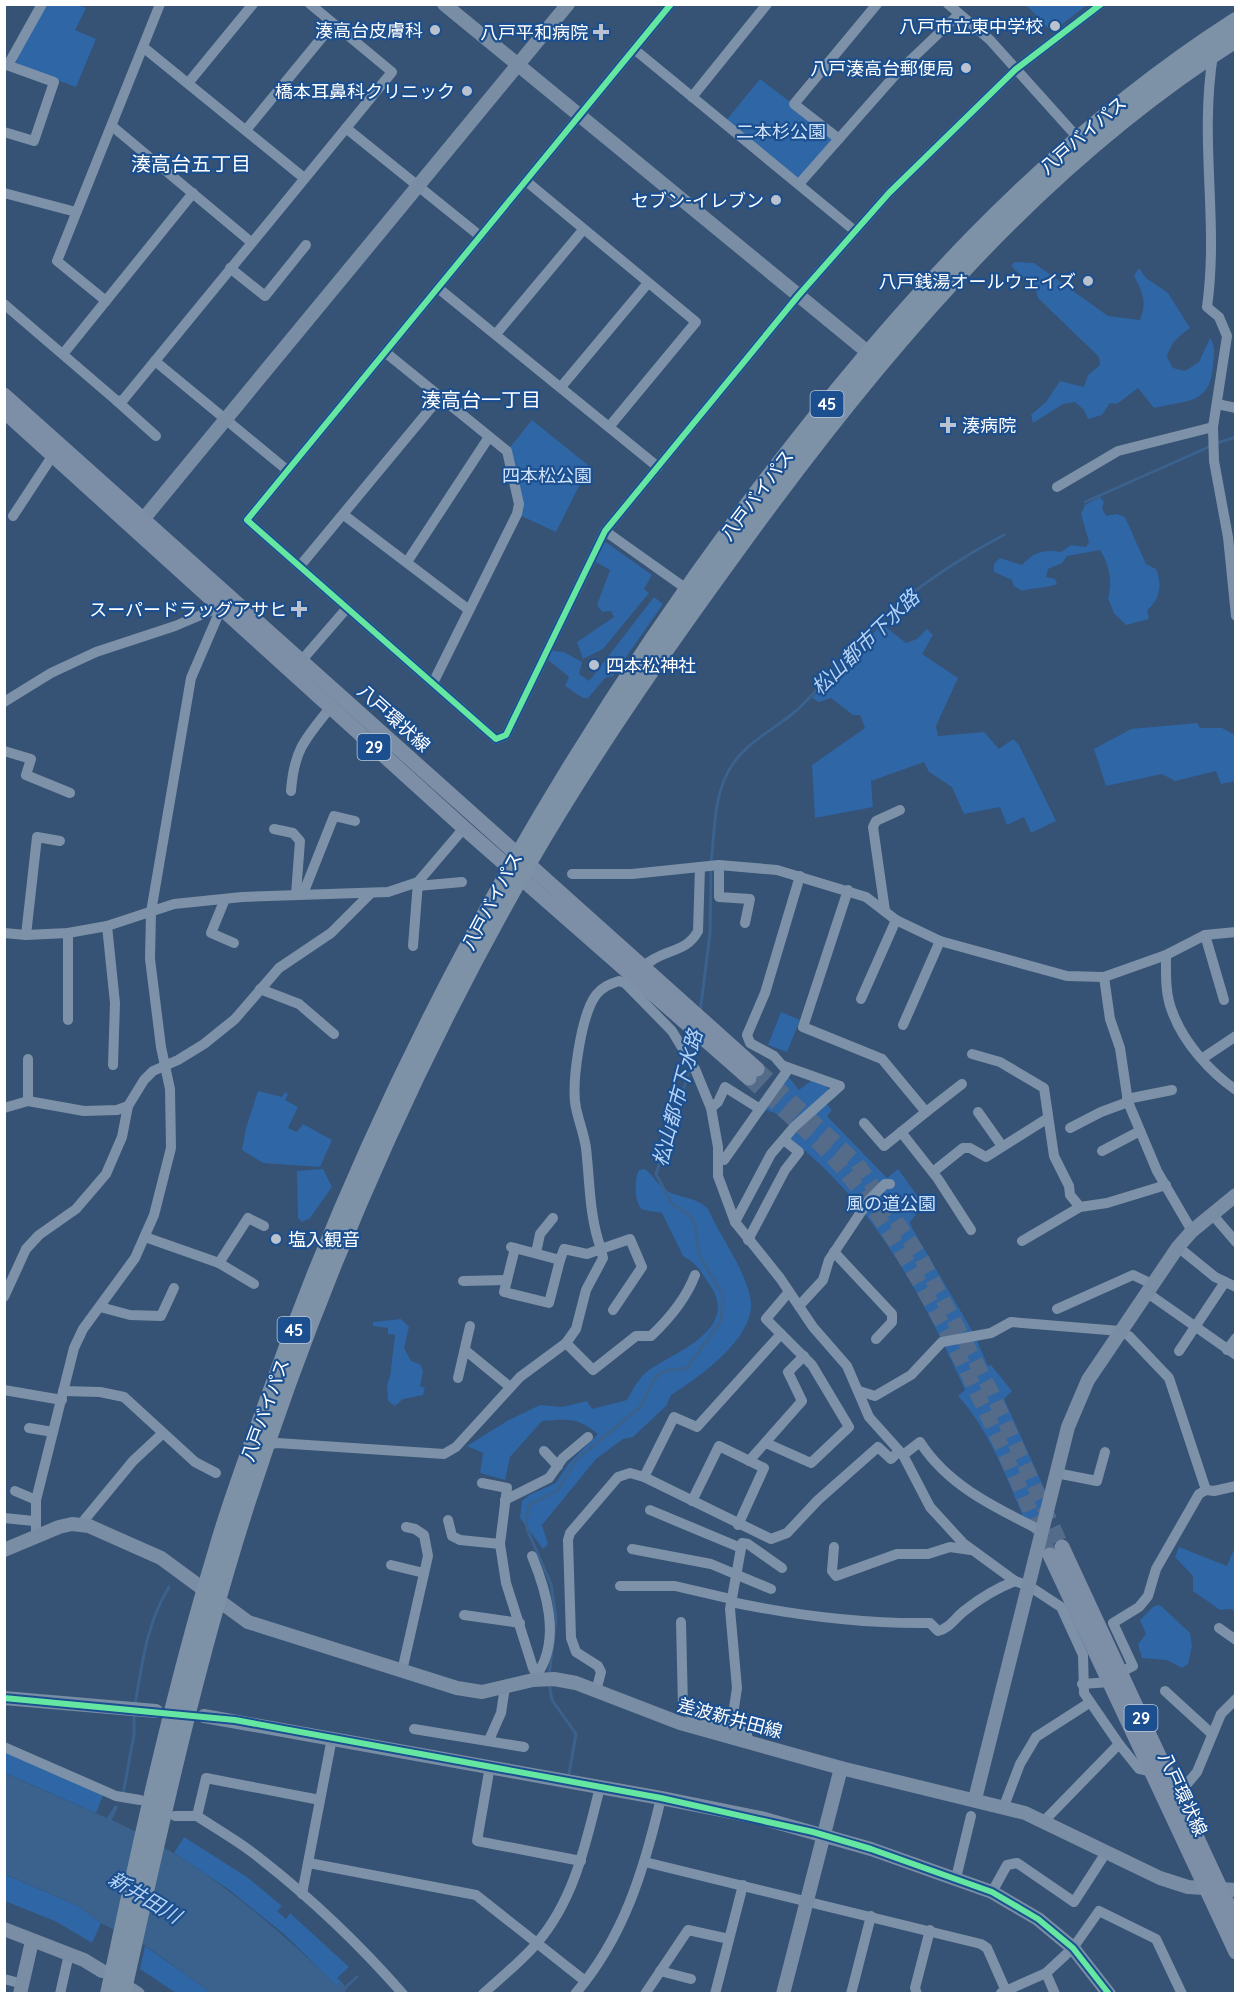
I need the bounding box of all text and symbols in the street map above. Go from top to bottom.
place label: 八戸市立東中学校 [899,15,1043,38]
place label: 湊高台皮膚科 [315,19,423,42]
marker: 八戸市立東中学校 [1048,19,1062,33]
place label: 八戸平和病院 [480,21,588,44]
marker: 湊高台皮膚科 [428,23,442,37]
marker: 八戸平和病院 [592,23,610,41]
place label: 八戸湊高台郵便局 [810,57,954,80]
marker: 八戸湊高台郵便局 [959,61,973,75]
place label: 橋本耳鼻科クリニック [275,80,455,103]
marker: 橋本耳鼻科クリニック [460,84,474,98]
street label: 八戸バイパス [1035,91,1131,179]
park label: 二本杉公園 [736,120,826,143]
district label: 湊高台五丁目 [131,151,251,176]
place label: セブン-イレブン [631,189,764,212]
marker: セブン-イレブン [769,193,783,207]
place label: 八戸銭湯オールウェイズ [879,270,1076,293]
marker: 八戸銭湯オールウェイズ [1081,274,1095,288]
district label: 湊高台一丁目 [421,387,541,412]
road number: 45 [810,391,844,417]
place label: 湊病院 [962,414,1016,437]
marker: 湊病院 [939,416,957,434]
street label: 八戸バイパス [715,445,799,545]
park label: 四本松公園 [502,464,592,487]
water label: 松山都市下水路 [806,583,925,700]
place label: スーパードラッグアサヒ [89,598,287,621]
marker: スーパードラッグアサヒ [292,602,306,616]
place label: 四本松神社 [606,654,696,677]
marker: 四本松神社 [587,658,601,672]
street label: 八戸環状線 [353,679,435,757]
road number: 29 [358,734,391,760]
street label: 八戸バイパス [457,848,527,954]
water label: 松山都市下水路 [647,1025,708,1169]
park label: 風の道公園 [846,1192,936,1215]
place label: 塩入観音 [288,1228,360,1251]
marker: 塩入観音 [269,1232,283,1246]
road number: 45 [278,1317,310,1343]
street label: 八戸バイパス [236,1355,294,1465]
street label: 差波新井田線 [675,1693,785,1743]
road number: 29 [1124,1705,1158,1731]
street label: 八戸環状線 [1154,1748,1212,1840]
water label: 新井田川 [104,1866,187,1929]

